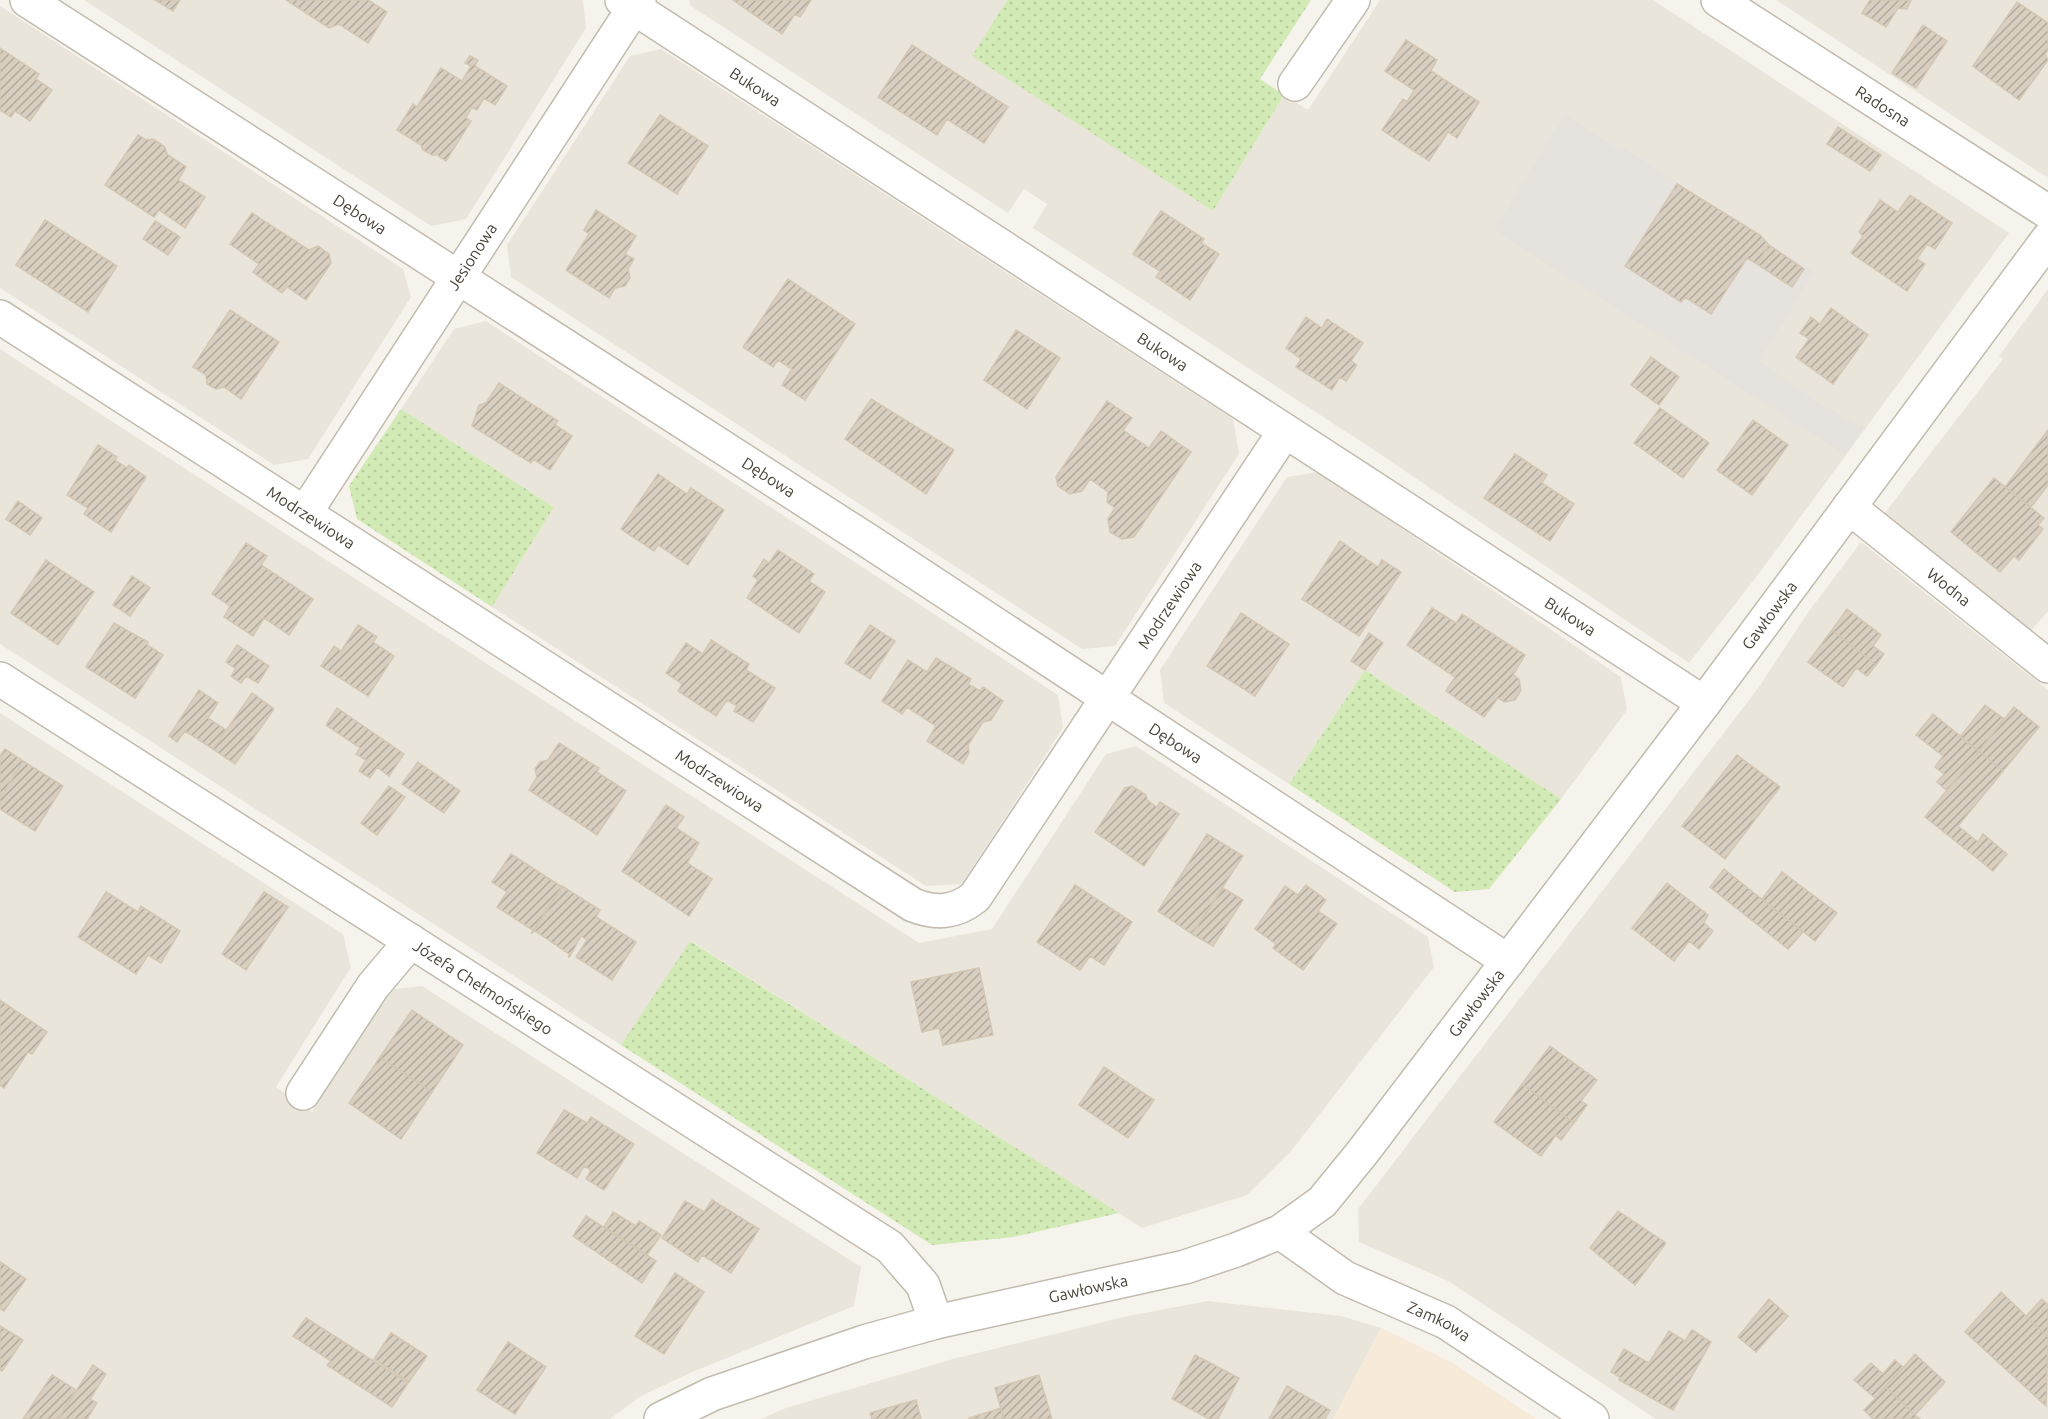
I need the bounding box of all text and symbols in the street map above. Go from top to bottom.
street label: Bukowa [726,64,784,110]
street label: Radosna [1852,82,1914,130]
street label: Dębowa [330,190,390,238]
street label: Jesionowa [444,220,500,293]
street label: Bukowa [1134,328,1192,375]
street label: Dębowa [739,453,799,501]
street label: Modrzewiowa [264,482,358,552]
street label: Modrzewiowa [1134,558,1205,652]
street label: Wodna [1924,564,1974,610]
street label: Gawłowska [1738,577,1800,653]
street label: Bukowa [1542,593,1599,639]
street label: Dębowa [1146,719,1206,767]
street label: Modrzewiowa [672,746,767,815]
street label: Józefa Chełmońskiego [410,936,556,1038]
street label: Gawłowska [1445,965,1508,1040]
street label: Gawłowska [1047,1271,1129,1306]
street label: Zamkowa [1405,1297,1474,1345]

